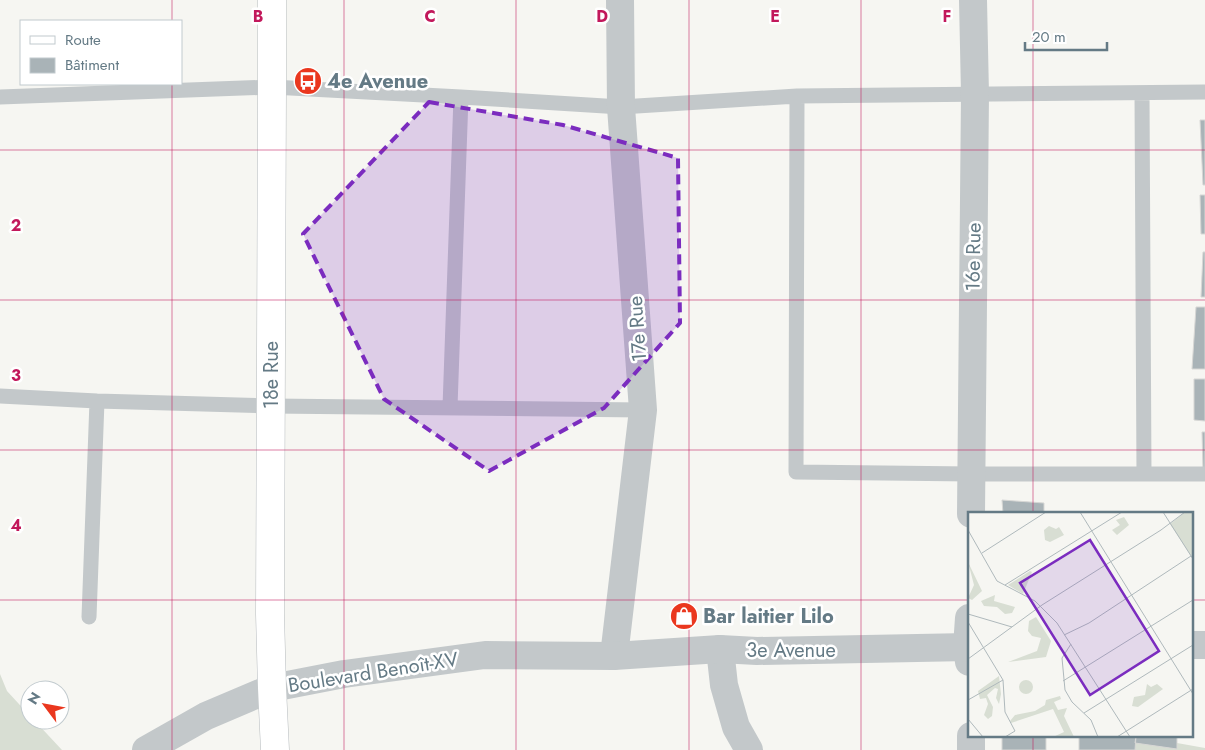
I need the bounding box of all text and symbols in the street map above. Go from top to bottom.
text: B [253,5,263,28]
text: C [424,5,436,28]
text: D [596,5,608,28]
text: E [770,5,780,28]
text: F [943,5,951,28]
legend [20,20,182,85]
scale bar [1025,20,1108,52]
text: 20 m [1032,26,1066,48]
text: Route [65,29,101,51]
text: Bâtiment [65,54,119,76]
bus stop icon: 4e Avenue [293,66,323,96]
place label: 4e Avenue [327,67,428,96]
text: 2 [11,214,21,237]
street label: 16e Rue [958,222,989,292]
street label: 17e Rue [621,295,654,363]
street label: 18e Rue [257,341,286,409]
text: 3 [11,364,21,387]
inset map [968,512,1192,738]
text: 4 [10,514,22,537]
shop icon: Bar laitier Lilo [669,601,699,631]
place label: Bar laitier Lilo [703,602,834,631]
street label: 3e Avenue [746,636,836,665]
street label: Boulevard Benoît-XV [286,645,461,700]
north arrow [20,680,70,730]
text: N [23,688,45,708]

